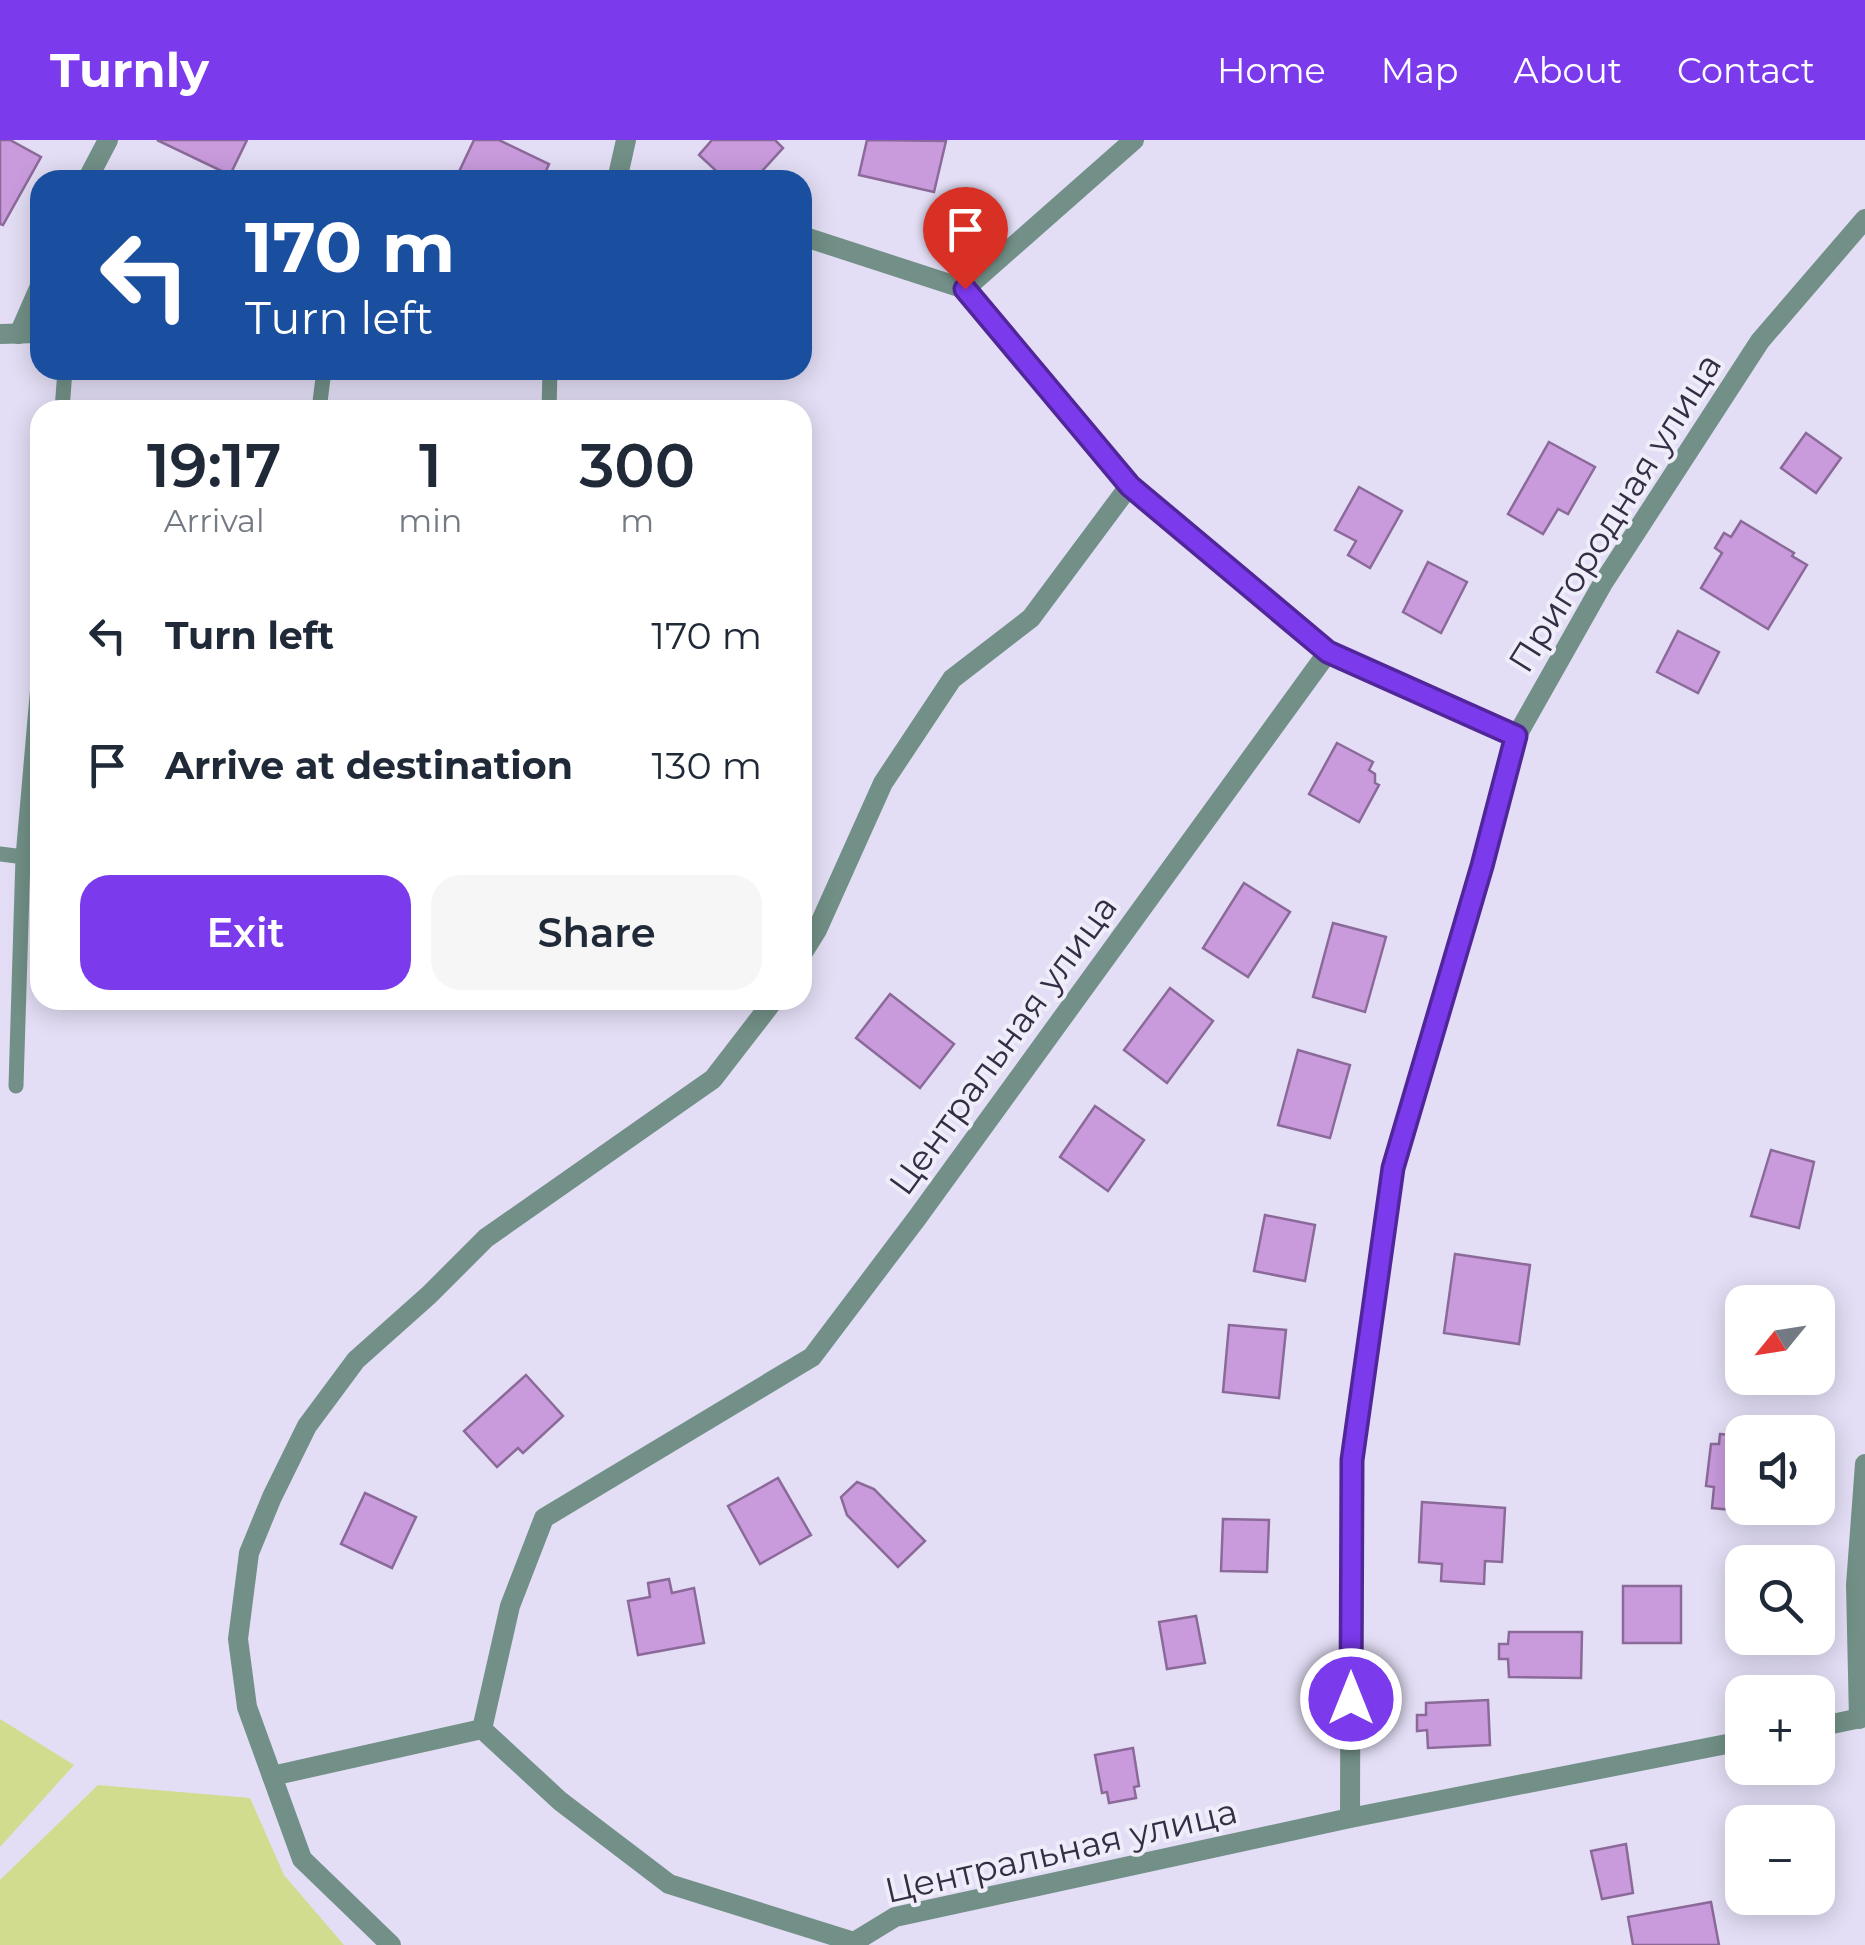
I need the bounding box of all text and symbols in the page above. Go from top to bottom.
text: Turnly [50,41,209,99]
text: Home [1217,49,1326,92]
text: Map [1381,49,1459,92]
text: About [1514,49,1622,92]
text: Contact [1677,49,1815,92]
pin [923,187,1008,290]
icon: arrive [938,202,993,257]
text: 170 m [245,204,455,290]
icon: left [80,210,210,340]
text: Turn left [245,290,433,345]
street label: Пригородная улица [1499,345,1730,680]
text: 19:17 [147,429,281,502]
text: 1 [419,429,442,502]
text: 300 [579,429,695,502]
text: Arrival [164,501,265,540]
text: min [398,501,462,540]
text: m [620,501,654,540]
icon: left [80,608,135,663]
text: Turn left [165,612,334,659]
text: 170 m [651,612,762,659]
icon: arrive [80,738,135,793]
text: Arrive at destination [165,742,573,789]
text: 130 m [651,742,762,789]
button: Exit [80,875,411,990]
button: Share [431,875,762,990]
street label: Центральная улица [879,886,1126,1203]
north arrow [1725,1285,1835,1395]
map controls [1725,1285,1835,1915]
button: sound [1725,1415,1835,1525]
button: search [1725,1545,1835,1655]
position arrow [1299,1647,1403,1751]
button: + [1725,1675,1835,1785]
street label: Центральная улица [881,1789,1241,1912]
button: − [1725,1805,1835,1915]

